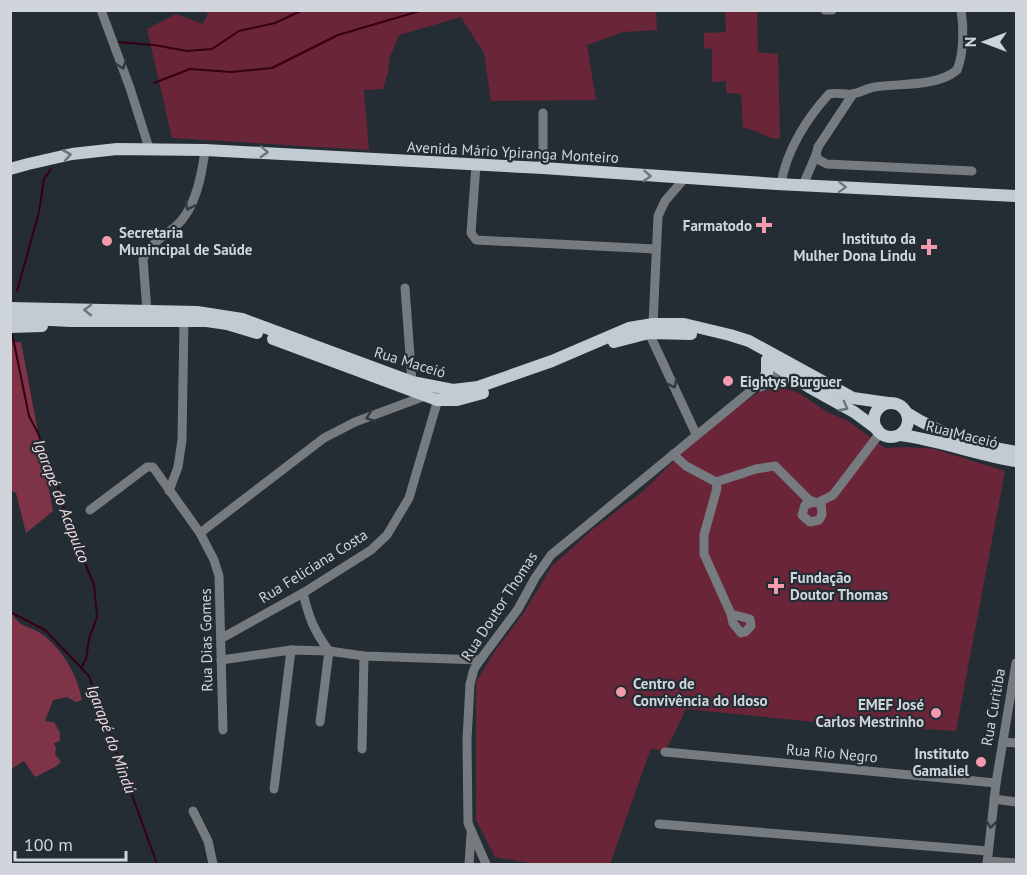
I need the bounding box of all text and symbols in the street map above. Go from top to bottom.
north arrow [955,12,1015,72]
text: N [960,37,980,47]
one-way arrow [115,59,128,70]
street label: Avenida Mário Ypiranga Monteiro [407,137,619,167]
one-way arrow [259,146,268,159]
one-way arrow [63,150,72,162]
one-way arrow [643,169,652,182]
one-way arrow [837,181,846,194]
one-way arrow [185,199,197,210]
place label: Farmatodo [683,216,752,235]
marker: Farmatodo [757,218,771,232]
place label: Secretaria Munincipal de Saúde [119,223,253,259]
place label: Instituto da Mulher Dona Lindu [793,229,916,265]
marker: Secretaria Munincipal de Saúde [100,234,114,248]
marker: Instituto da Mulher Dona Lindu [920,238,938,256]
one-way arrow [84,304,93,316]
street label: Rua Maceió [372,342,448,382]
place label: Eightys Burguer [740,372,842,391]
marker: Eightys Burguer [721,374,735,388]
one-way arrow [665,377,677,388]
one-way arrow [837,400,848,411]
one-way arrow [366,409,376,422]
street label: Rua Maceió [924,416,1000,452]
water label: Igarapé do Acapulco [29,436,95,566]
street label: Rua Feliciana Costa [255,525,371,607]
street label: Rua Doutor Thomas [457,548,541,664]
place label: Fundação Doutor Thomas [790,568,888,604]
marker: Fundação Doutor Thomas [767,577,785,595]
street label: Rua Dias Gomes [196,588,216,692]
street label: Rua Curitiba [977,667,1009,747]
place label: Centro de Convivência do Idoso [633,674,768,710]
water label: Igarapé do Mindú [83,682,141,796]
marker: Centro de Convivência do Idoso [614,685,628,699]
place label: EMEF José Carlos Mestrinho [816,695,924,731]
marker: EMEF José Carlos Mestrinho [929,706,943,720]
street label: Rua Rio Negro [785,740,879,766]
place label: Instituto Gamaliel [912,744,970,780]
marker: Instituto Gamaliel [974,755,988,769]
one-way arrow [985,820,998,829]
scale bar [15,824,126,862]
text: 100 m [24,833,73,856]

